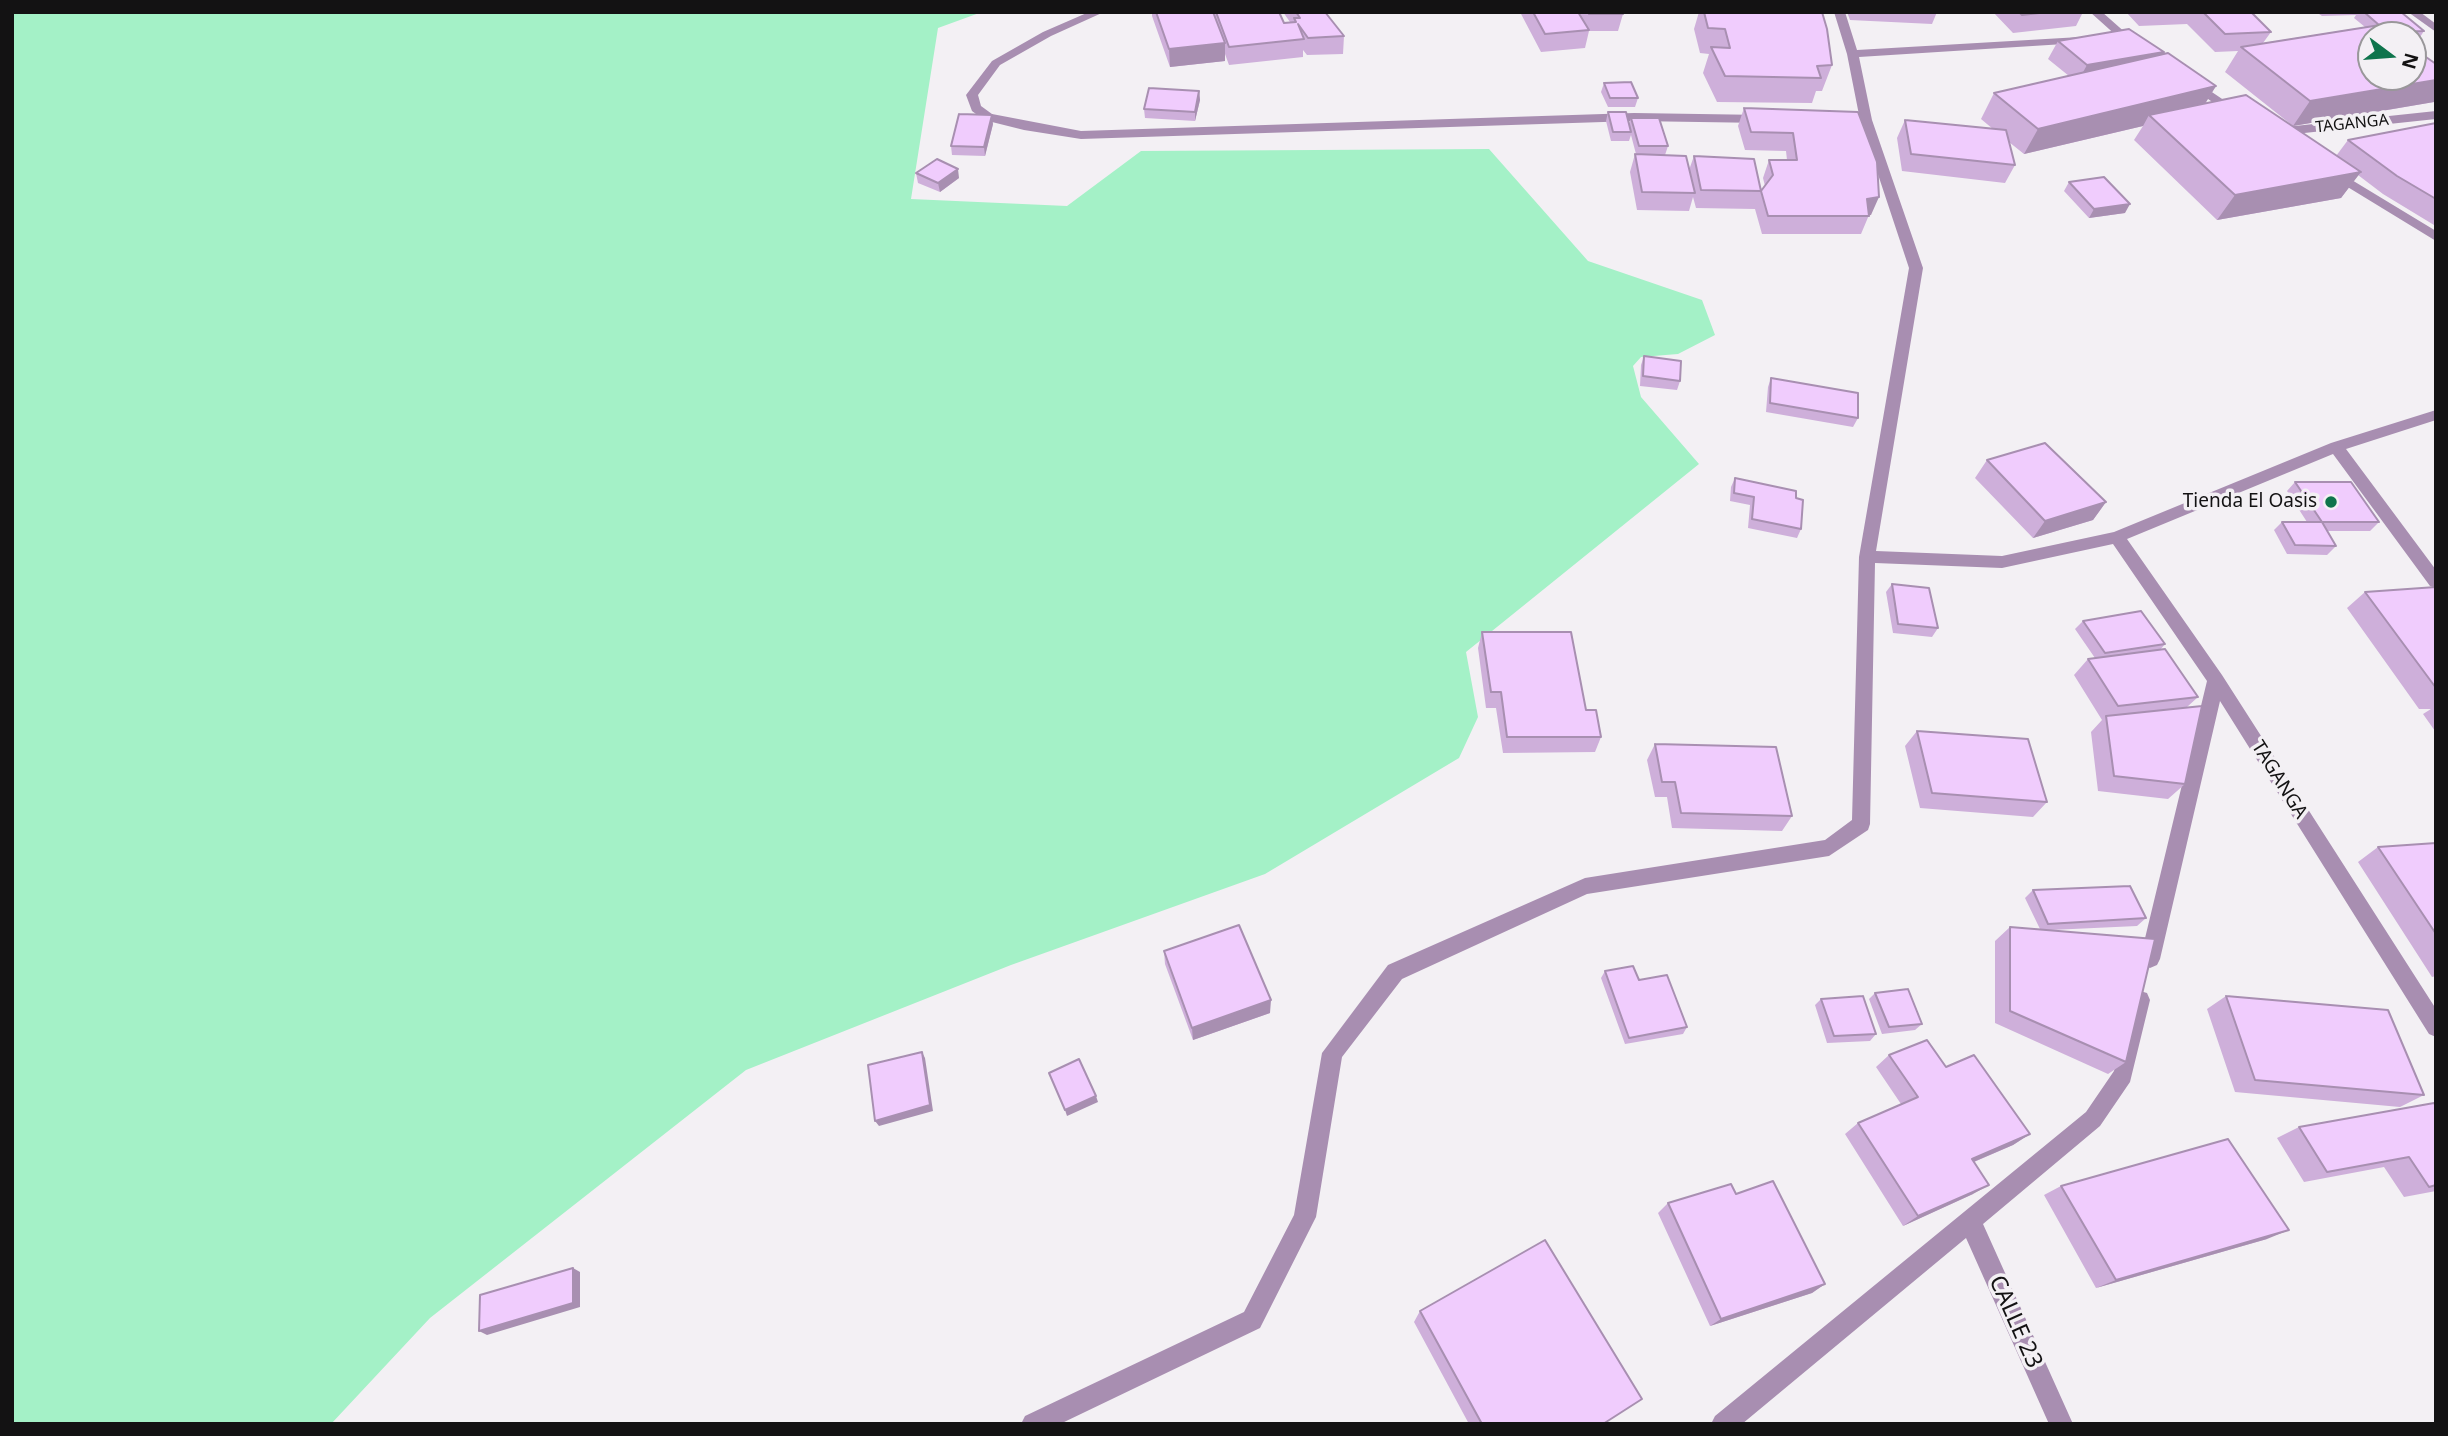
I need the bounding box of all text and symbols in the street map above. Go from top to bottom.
north arrow [2357,21,2427,91]
text: N [2396,50,2425,72]
street label: TAGANGA [2314,111,2390,137]
place label: Tienda El Oasis [2183,491,2317,513]
marker: Tienda El Oasis [2323,494,2339,510]
street label: TAGANGA [2246,737,2312,823]
street label: CALLE 23 [1982,1271,2048,1373]

